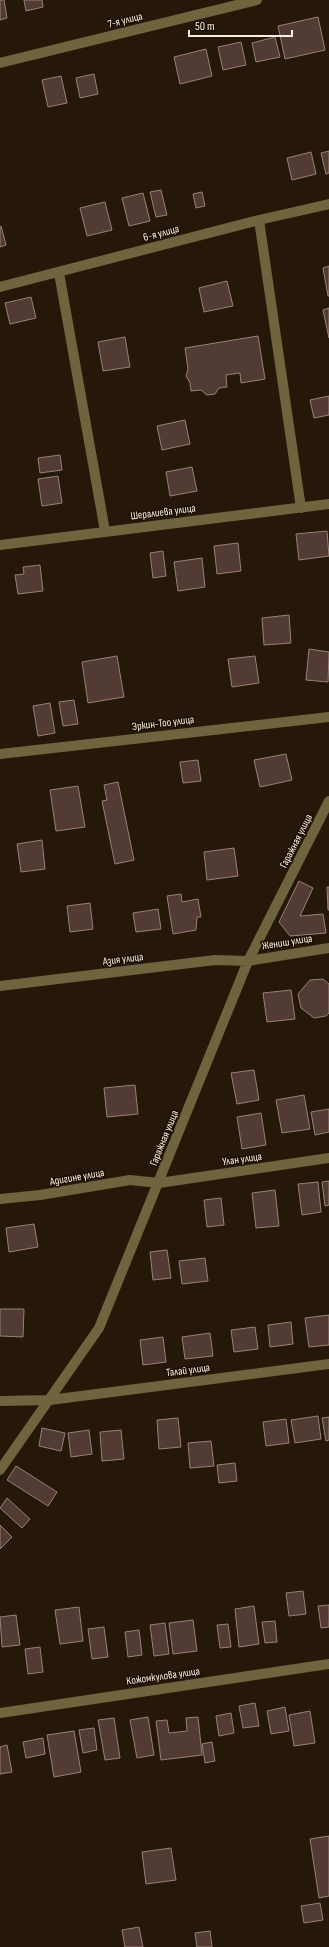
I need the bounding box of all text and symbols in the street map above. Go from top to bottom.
street label: 7-я улица [106,9,144,31]
scale bar [189,12,292,38]
text: 50 m [195,19,215,34]
street label: 6-я улица [142,222,180,244]
street label: Шералиева улица [130,502,196,522]
street label: Эркин-Тоо улица [131,713,195,733]
street label: Гаражная улица [277,812,315,870]
street label: Жениш улица [261,932,313,952]
street label: Азия улица [101,950,144,968]
street label: Гаражная улица [147,1108,181,1168]
street label: Улан улица [221,1150,263,1168]
street label: Адигине улица [48,1166,105,1188]
street label: Талай улица [165,1361,211,1379]
street label: Кожомкулова улица [125,1664,201,1688]

